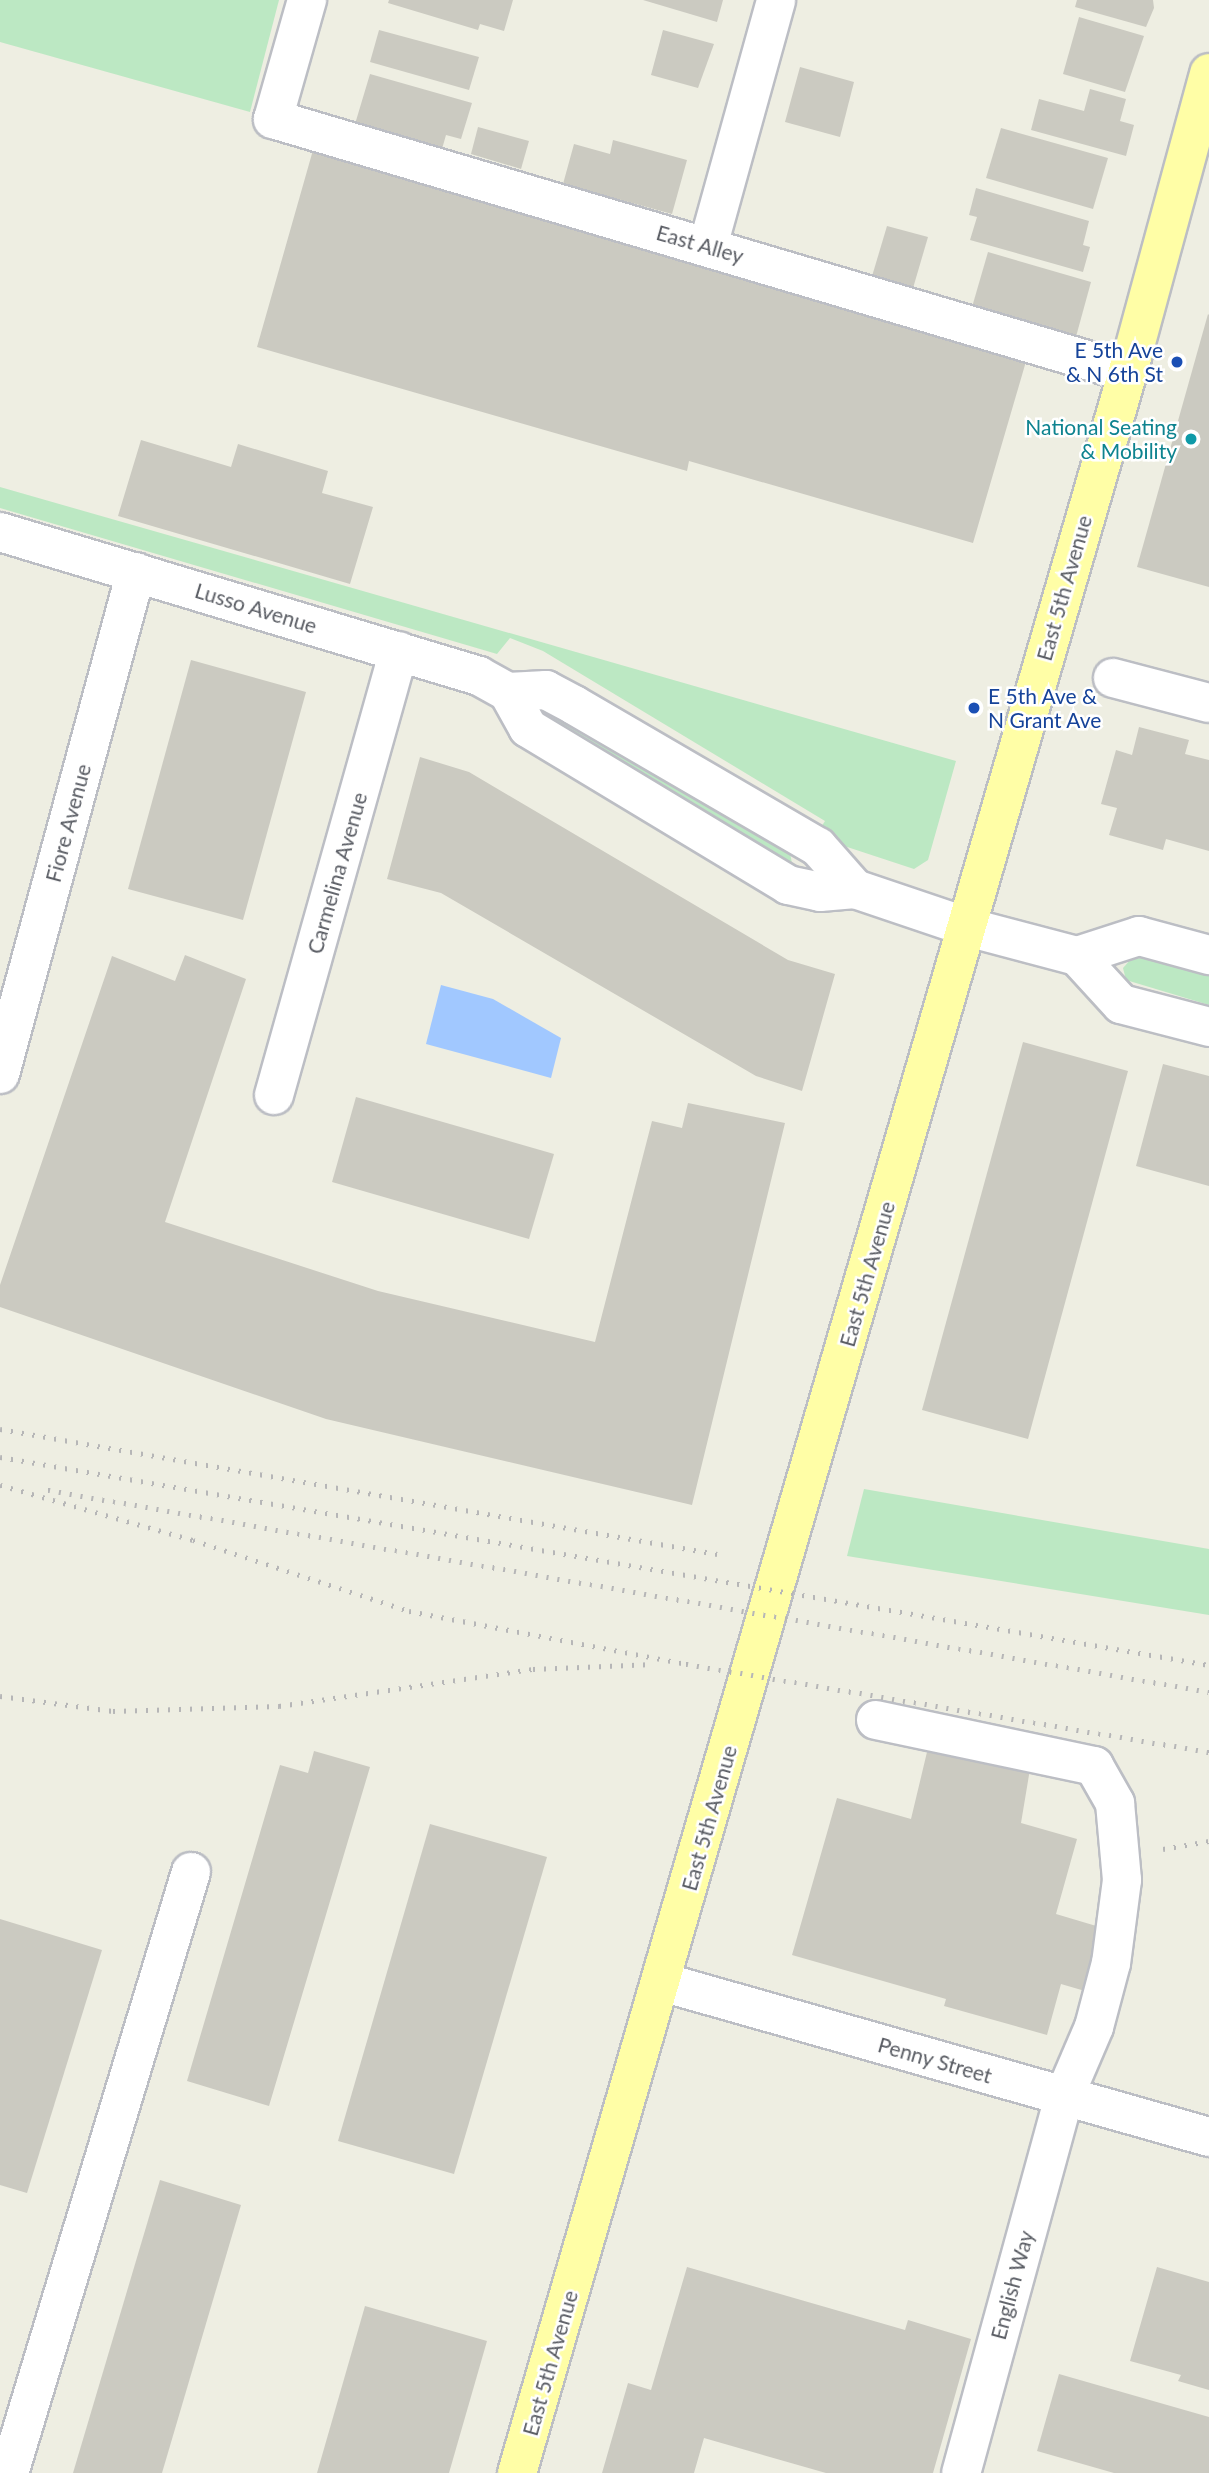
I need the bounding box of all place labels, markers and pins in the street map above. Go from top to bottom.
place label: E 5th Ave & N 6th St [1066,337,1163,387]
marker: E 5th Ave & N 6th St [1169,354,1185,370]
place label: National Seating & Mobility [1025,414,1177,464]
marker: National Seating & Mobility [1183,431,1199,447]
place label: E 5th Ave & N Grant Ave [988,683,1102,733]
marker: E 5th Ave & N Grant Ave [966,700,982,716]

